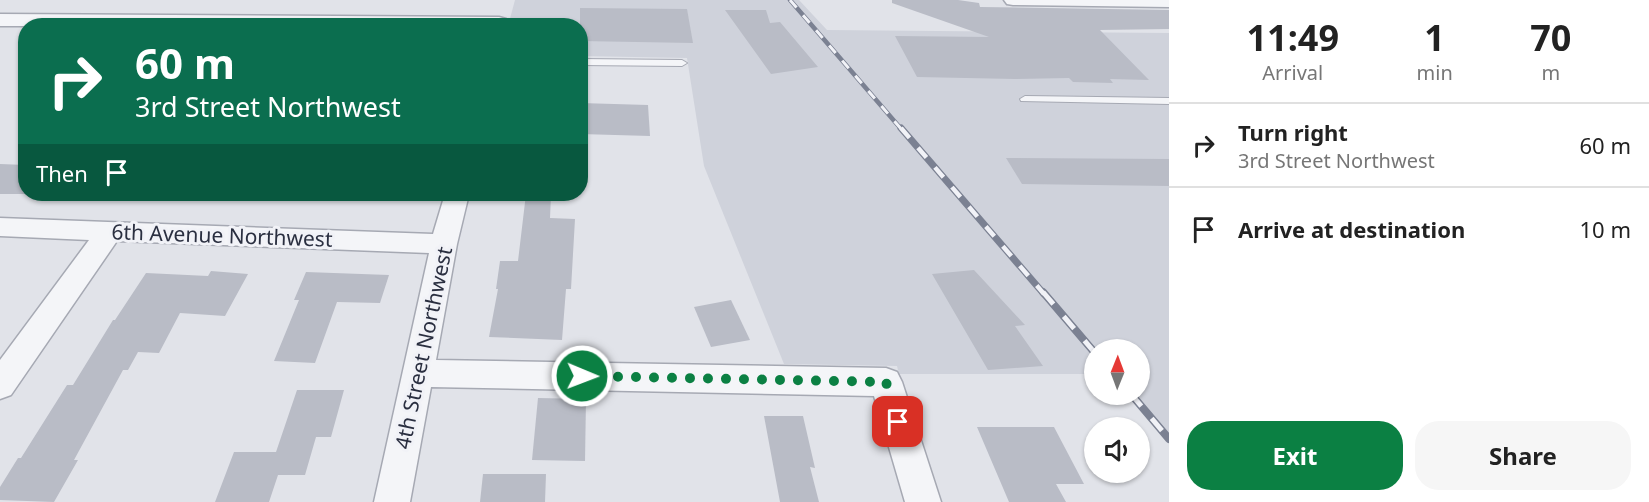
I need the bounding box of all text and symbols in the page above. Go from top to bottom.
text: 11:49 [1247,13,1339,62]
text: 1 [1424,13,1445,62]
text: 70 [1530,13,1571,62]
text: 60 m [135,34,235,91]
icon: right [36,42,114,120]
text: Arrival [1262,59,1323,86]
text: min [1417,59,1453,86]
text: m [1542,59,1560,86]
text: 3rd Street Northwest [135,88,401,125]
text: Turn right [1238,117,1348,147]
icon: right [1187,129,1220,162]
text: 60 m [1580,130,1631,160]
text: 3rd Street Northwest [1238,147,1435,174]
icon: arrive [100,156,133,189]
text: Then [36,158,88,188]
icon: arrive [1187,213,1220,246]
text: Arrive at destination [1238,214,1465,244]
text: 10 m [1580,214,1631,244]
street label: 6th Avenue Northwest [111,217,333,253]
street label: 4th Street Northwest [388,244,458,451]
north arrow [1084,339,1150,405]
map controls [1084,339,1150,483]
position arrow [550,344,614,408]
pin [872,396,923,447]
icon: arrive [881,405,914,438]
button: sound [1084,417,1150,483]
button: Exit [1187,421,1403,490]
button: Share [1415,421,1631,490]

